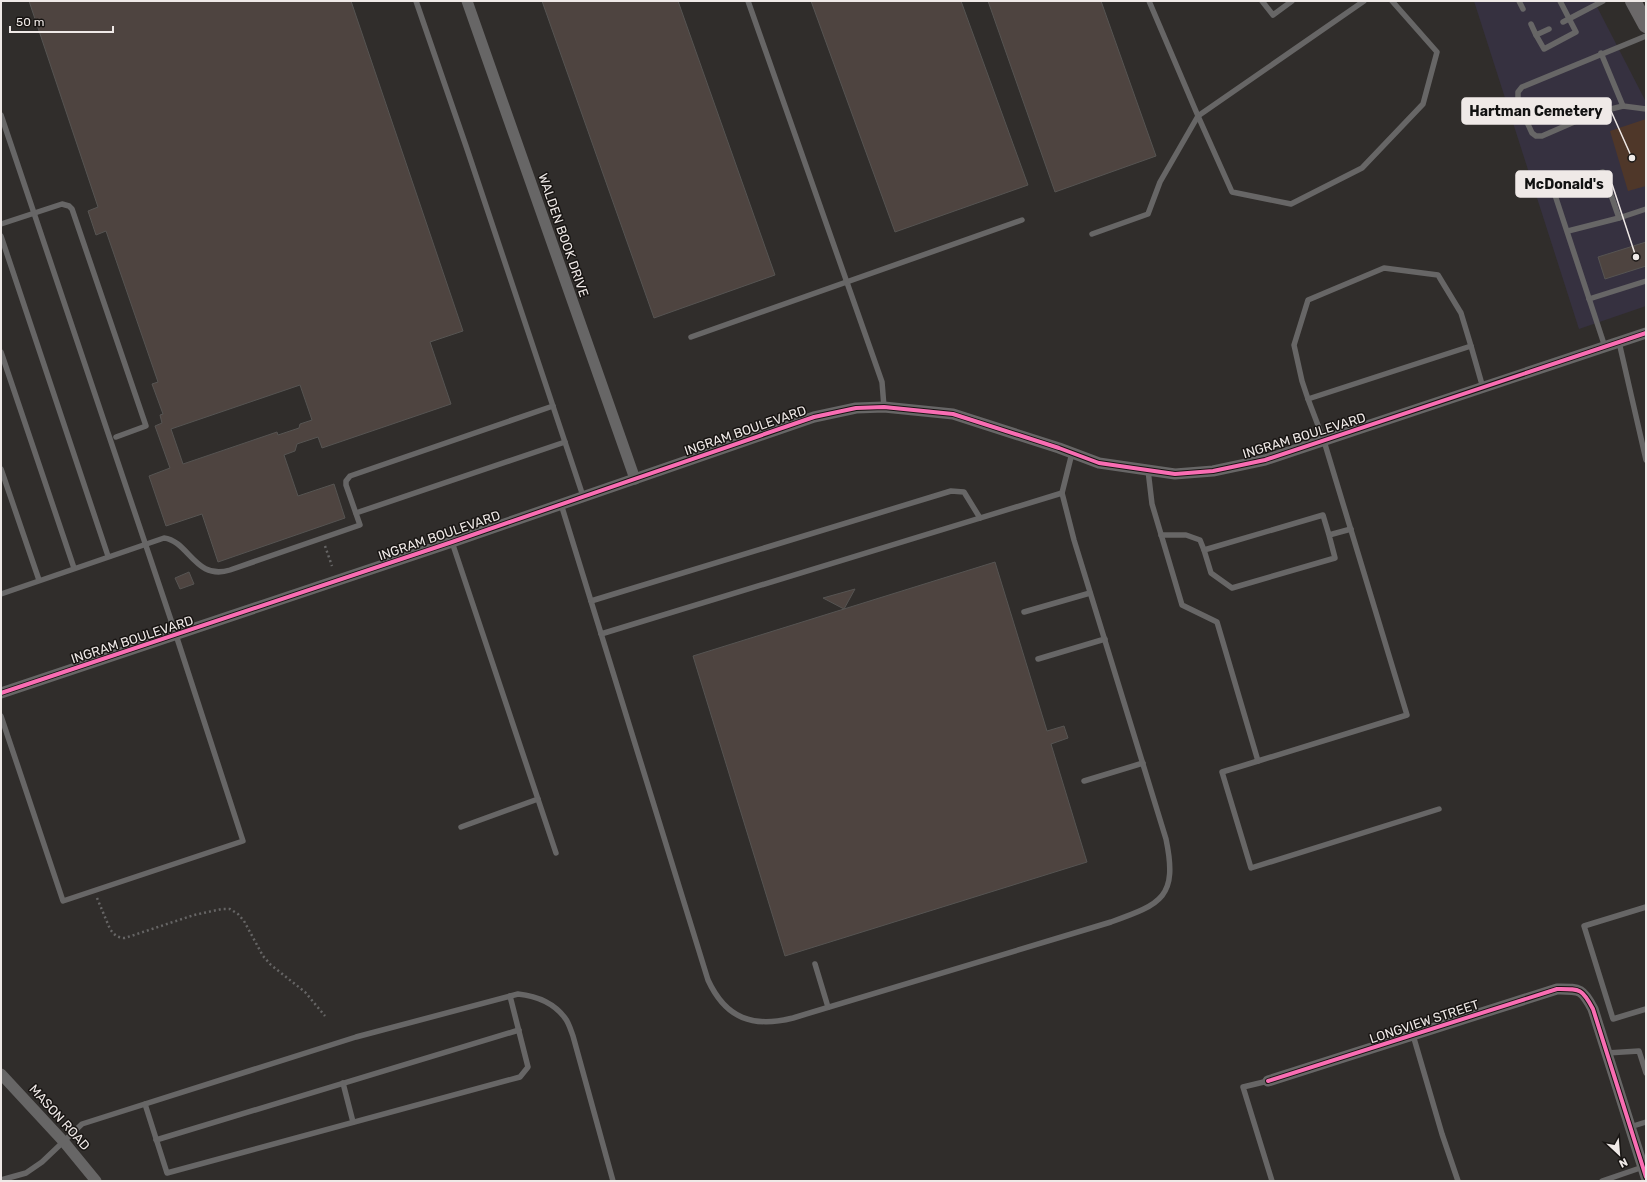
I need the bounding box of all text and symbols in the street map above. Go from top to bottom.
scale bar [10,8,113,34]
text: 50 m [16,15,44,29]
callout: Hartman Cemetery [1462,98,1611,124]
text: Hartman Cemetery [1469,103,1603,120]
street label: WALDEN BOOK DRIVE [535,171,592,299]
callout: McDonald's [1516,171,1612,197]
text: McDonald's [1524,176,1604,193]
street label: INGRAM BOULEVARD [682,403,808,458]
street label: INGRAM BOULEVARD [1241,410,1368,461]
street label: INGRAM BOULEVARD [376,508,502,563]
street label: INGRAM BOULEVARD [69,613,195,666]
street label: LONGVIEW STREET [1368,997,1481,1046]
street label: MASON ROAD [26,1082,93,1153]
north arrow [1599,1134,1639,1174]
text: N [1617,1155,1630,1170]

